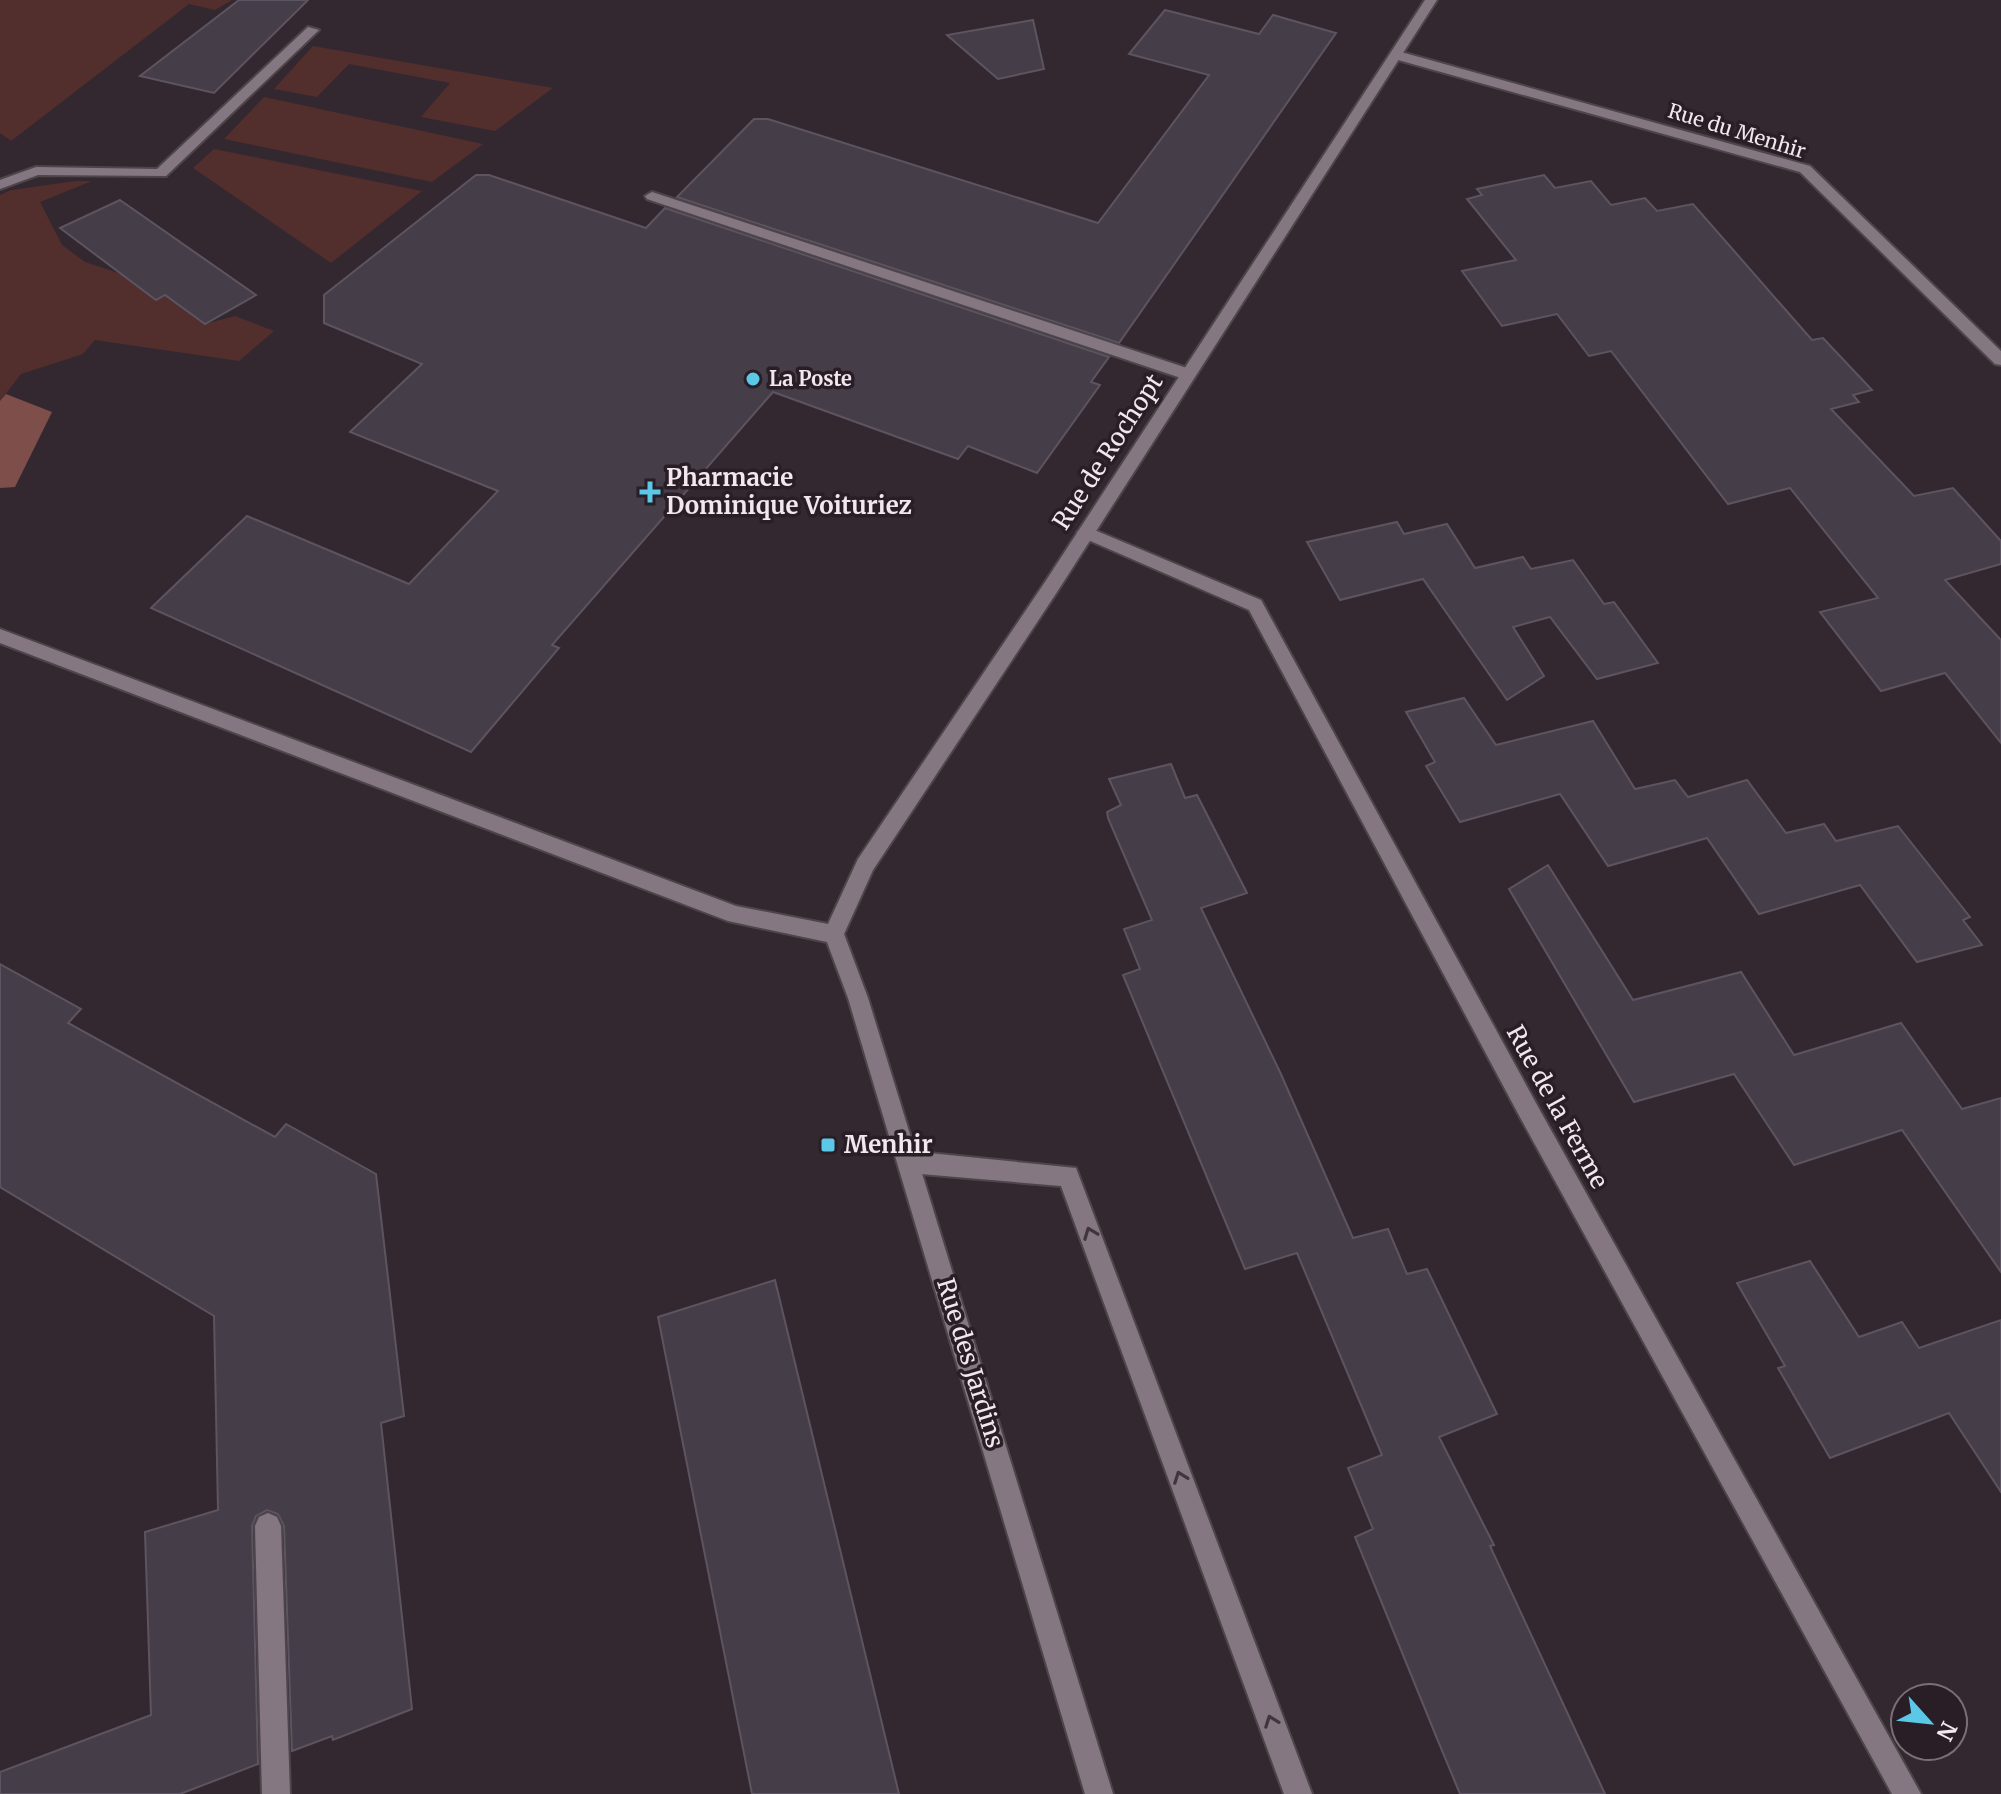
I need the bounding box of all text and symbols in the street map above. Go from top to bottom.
street label: Rue du Menhir [1665,98,1809,163]
place label: La Poste [769,366,852,391]
street label: Rue de Rochopt [1046,368,1170,535]
marker: La Poste [744,370,762,388]
place label: Pharmacie Dominique Voituriez [666,462,912,521]
marker: Pharmacie Dominique Voituriez [641,483,659,501]
street label: Rue de la Ferme [1500,1020,1615,1194]
place label: Menhir [844,1129,933,1160]
marker: Menhir [819,1136,837,1154]
one-way arrow [1083,1227,1100,1241]
street label: Rue des Jardins [930,1274,1011,1451]
one-way arrow [1173,1471,1190,1485]
north arrow [1889,1682,1969,1762]
one-way arrow [1264,1715,1281,1729]
text: N [1930,1717,1963,1746]

